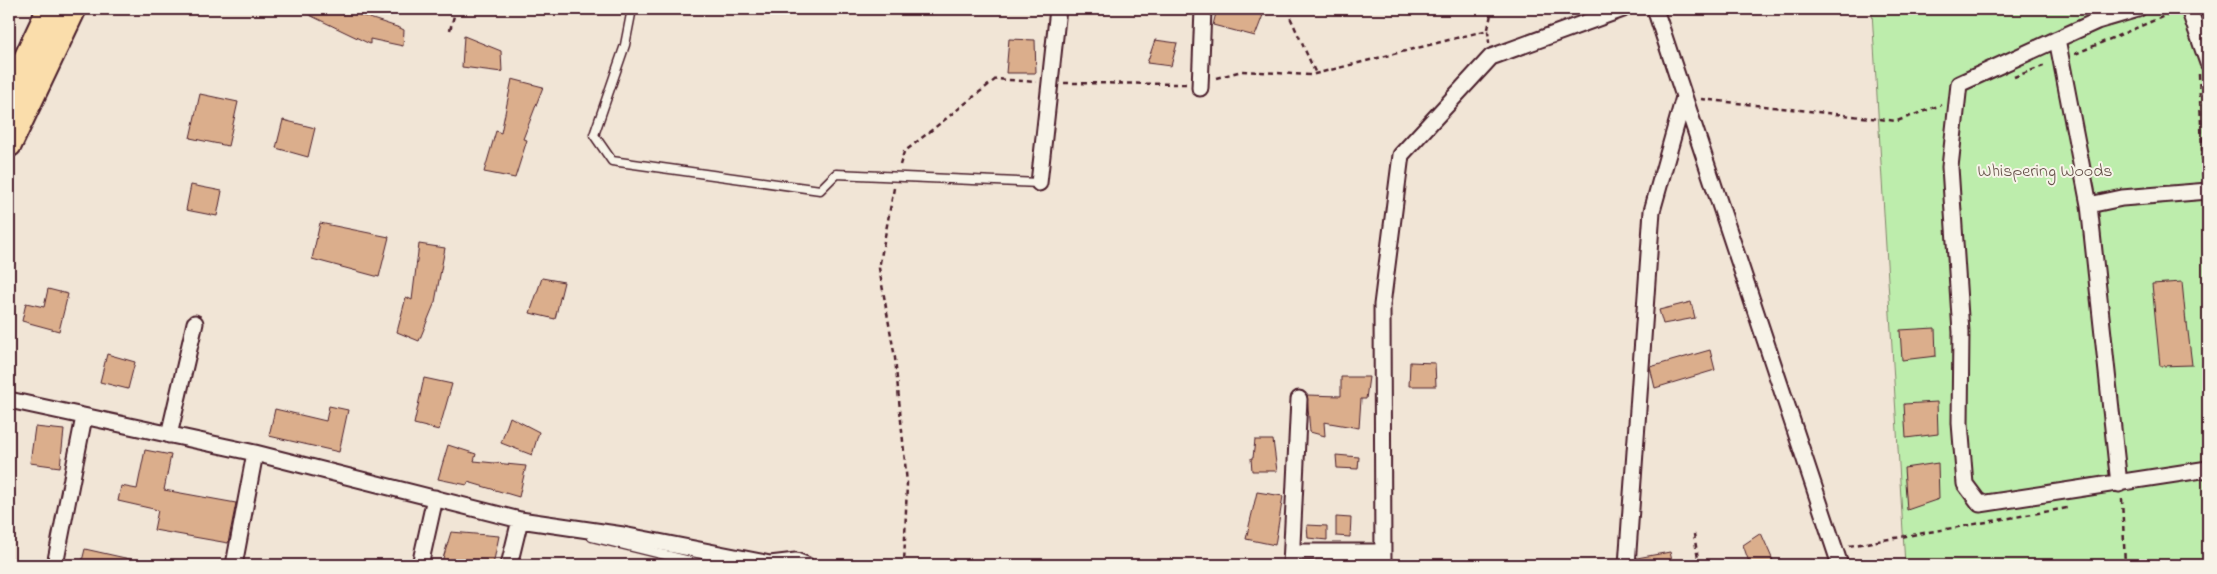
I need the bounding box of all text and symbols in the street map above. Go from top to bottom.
park label: Whispering Woods [1978,159,2113,186]

